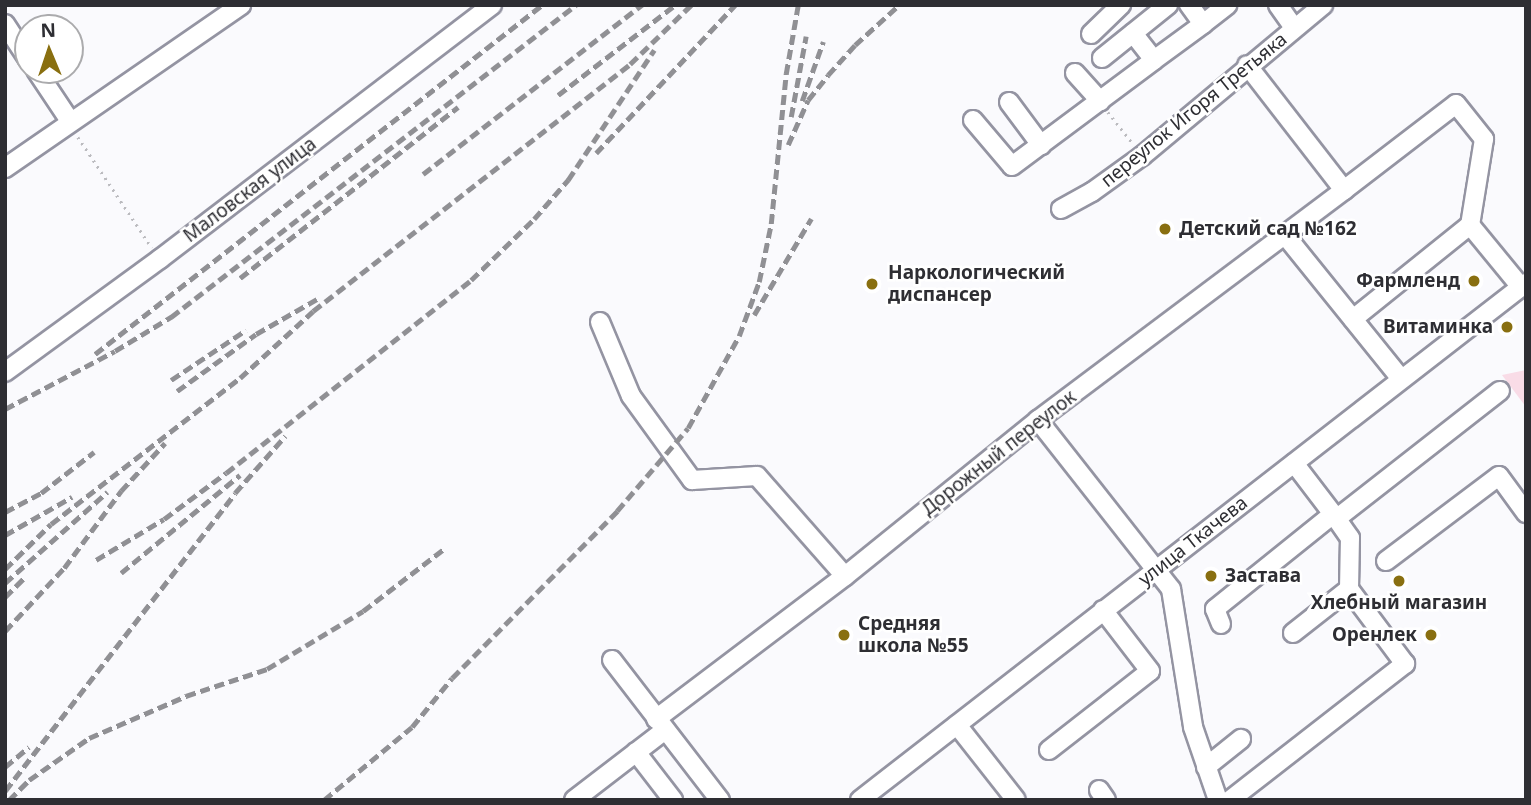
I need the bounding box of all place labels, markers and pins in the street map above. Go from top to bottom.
place label: Детский сад №162 [1179,218,1357,240]
marker: Детский сад №162 [1157,221,1173,237]
place label: Наркологический диспансер [888,262,1065,306]
place label: Фармленд [1356,270,1460,292]
marker: Фармленд [1466,273,1482,289]
marker: Наркологический диспансер [862,274,882,294]
place label: Витаминка [1383,316,1493,338]
marker: Витаминка [1499,319,1515,335]
place label: Застава [1225,565,1301,587]
marker: Застава [1203,568,1219,584]
marker: Хлебный магазин [1391,573,1407,589]
place label: Хлебный магазин [1311,592,1487,614]
place label: Средняя школа №55 [858,613,969,657]
place label: Оренлек [1332,624,1417,646]
marker: Средняя школа №55 [836,627,852,643]
marker: Оренлек [1423,627,1439,643]

